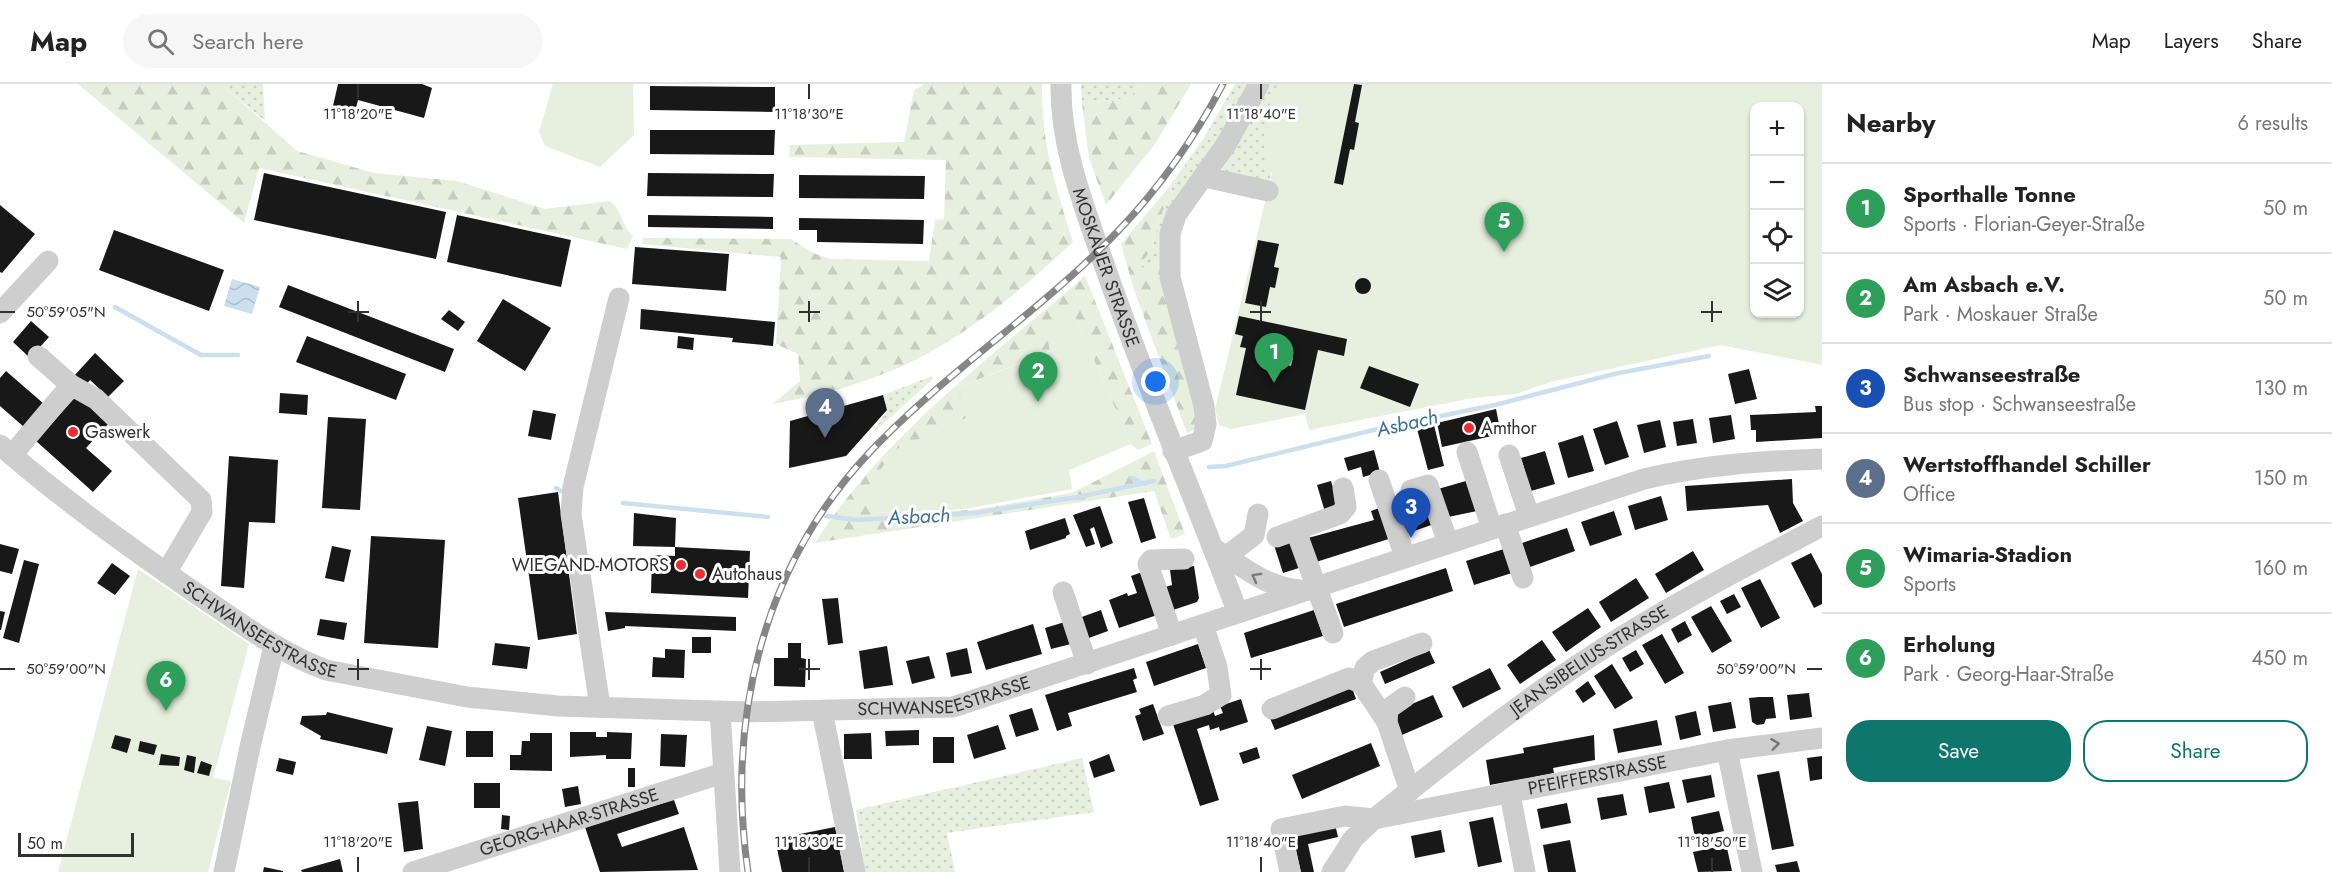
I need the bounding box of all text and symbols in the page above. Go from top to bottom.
search box [123,14,543,68]
text: Map [30,21,87,62]
icon: search [144,25,177,58]
text: Search here [192,25,304,57]
text: Map [2092,26,2131,56]
text: Layers [2164,26,2219,56]
text: Share [2252,26,2302,56]
map controls [1750,102,1804,318]
button: + [1750,102,1804,156]
text: 11°18'20"E [323,103,393,125]
text: 11°18'30"E [774,103,844,125]
text: 11°18'40"E [1226,103,1296,125]
text: Nearby [1846,104,1935,142]
text: 6 results [2238,109,2308,138]
button: − [1750,156,1804,210]
text: Sporthalle Tonne [1903,178,2076,210]
street label: MOSKAUER STRASSE [1066,185,1146,351]
text: 1 [1860,194,1871,223]
text: 50 m [2263,194,2308,223]
pin: 5 [1484,202,1524,252]
button: locate [1750,210,1804,264]
text: Sports · Florian-Geyer-Straße [1903,210,2145,239]
button: layers [1750,264,1804,318]
text: Am Asbach e.V. [1903,268,2065,300]
text: 2 [1859,284,1872,313]
text: 50 m [2263,284,2308,313]
text: Park · Moskauer Straße [1903,300,2098,329]
text: 50°59'05"N [26,301,106,323]
pin: 1 [1254,334,1294,383]
pin: 2 [1018,352,1058,402]
text: Schwanseestraße [1903,358,2080,390]
your location [1141,367,1170,396]
text: 3 [1859,374,1872,403]
text: 130 m [2254,374,2308,403]
pin: 4 [806,388,844,438]
text: Bus stop · Schwanseestraße [1903,390,2136,419]
water label: Asbach [1373,402,1441,445]
place label: Amthor [1481,415,1538,441]
place label: Gaswerk [85,419,150,445]
marker: Amthor [1462,421,1476,435]
marker: Gaswerk [66,425,80,439]
text: Wertstoffhandel Schiller [1903,448,2151,480]
text: 4 [1859,464,1872,493]
text: 150 m [2254,464,2308,493]
text: Office [1903,480,1955,509]
pin: 3 [1392,488,1430,538]
water label: Asbach [886,500,951,533]
text: Wimaria-Stadion [1903,538,2072,570]
place label: WIEGAND-MOTORS [512,552,669,578]
text: 5 [1859,554,1872,583]
text: 160 m [2254,554,2308,583]
marker: WIEGAND-MOTORS [674,558,688,572]
place label: Autohaus [712,561,782,587]
marker: Autohaus [693,567,707,581]
text: Sports [1903,570,1956,599]
one-way arrow [1252,572,1262,584]
street label: SCHWANSEESTRASSE [177,575,339,685]
street label: JEAN-SIBELIUS-STRASSE [1503,598,1674,723]
text: Erholung [1903,628,1995,660]
text: 6 [1859,644,1872,673]
text: 450 m [2251,644,2308,673]
text: 50°59'00"N [26,658,106,680]
text: 50°59'00"N [1716,658,1796,680]
text: Park · Georg-Haar-Straße [1903,660,2114,689]
pin: 6 [146,662,186,711]
street label: SCHWANSEESTRASSE [857,669,1034,722]
button: Save [1846,720,2071,782]
button: Share [2083,720,2308,782]
one-way arrow [1770,739,1779,751]
street label: PFEIFFERSTRASSE [1526,749,1669,802]
street label: GEORG-HAAR-STRASSE [476,781,662,863]
scale bar [18,830,134,858]
text: 11°18'20"E [323,831,393,853]
text: 11°18'30"E [774,831,844,853]
text: 11°18'40"E [1226,831,1296,853]
text: 11°18'50"E [1677,831,1747,853]
text: 50 m [27,832,63,855]

